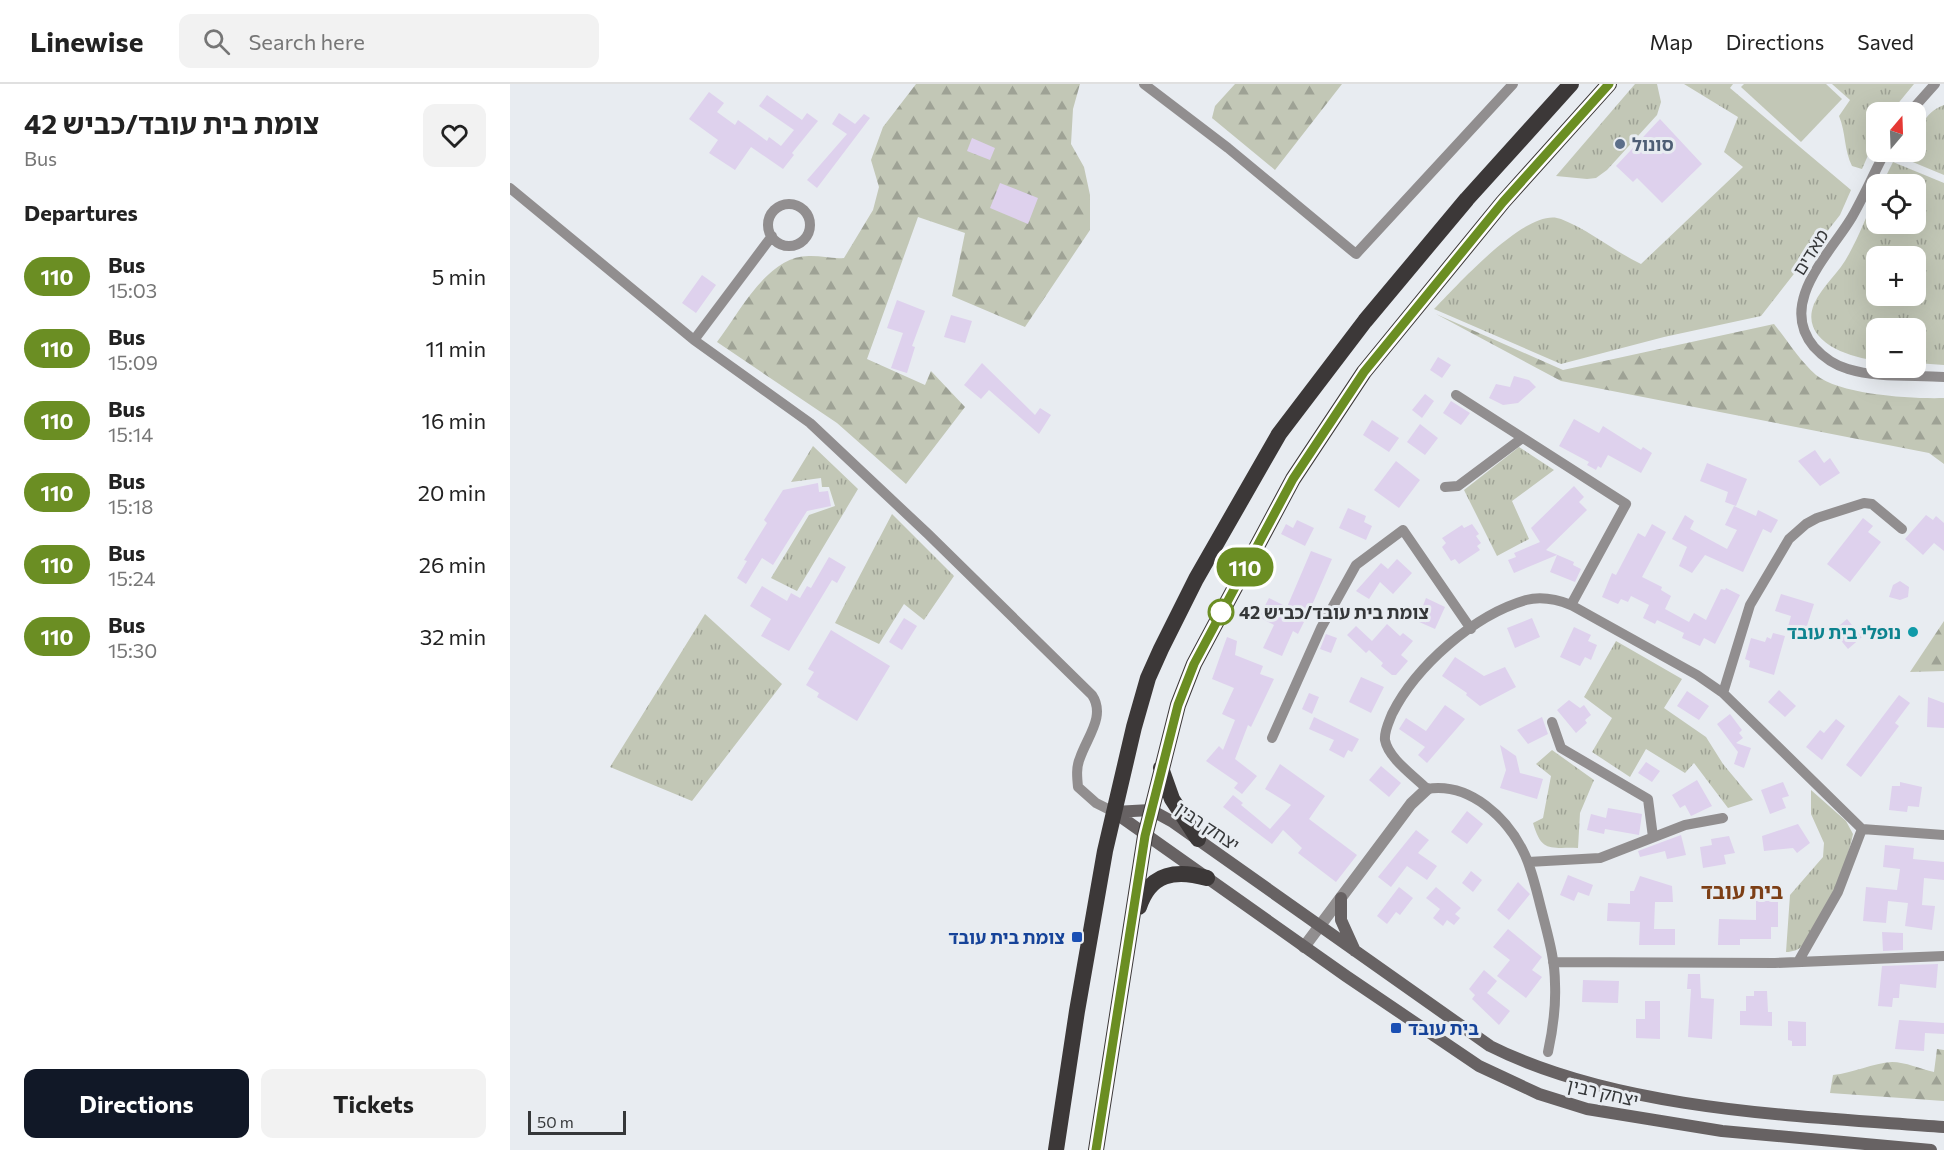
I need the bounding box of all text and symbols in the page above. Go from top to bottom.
search box [179,14,599,68]
text: Linewise [30,24,143,58]
icon: search [200,25,233,58]
text: Search here [248,28,365,55]
text: Map [1650,29,1693,54]
text: Directions [1726,29,1824,54]
text: Saved [1857,29,1914,54]
north arrow [1866,102,1926,162]
map controls [1866,102,1926,378]
button: heart [423,104,486,167]
text: צומת בית עובד/כביש 42 [24,106,319,140]
place label: סונול [1632,133,1674,155]
marker: סונול [1613,137,1627,151]
text: Bus [24,146,57,170]
button: locate [1866,174,1926,234]
text: Departures [24,199,138,226]
street label: מאדים [1787,225,1833,279]
button: + [1866,246,1926,306]
text: Bus [108,251,145,278]
text: 5 min [432,263,486,290]
text: 110 [41,264,73,289]
text: 15:03 [108,278,157,302]
button: − [1866,318,1926,378]
text: Bus [108,323,145,350]
text: 11 min [426,335,486,362]
text: 110 [41,336,73,361]
text: 15:09 [108,350,158,374]
text: Bus [108,395,145,422]
text: 16 min [422,407,486,434]
text: 110 [41,408,73,433]
text: 15:14 [108,422,153,446]
text: Bus [108,467,145,494]
text: 20 min [418,479,486,506]
text: 110 [41,480,73,505]
text: 15:18 [108,494,153,518]
text: Bus [108,539,145,566]
line badge: 110 [1210,548,1280,586]
text: 26 min [419,551,486,578]
text: 110 [41,552,73,577]
text: 110 [1229,555,1261,580]
text: 15:24 [108,566,156,590]
marker: צומת בית עובד/כביש 42 [1208,599,1234,625]
place label: צומת בית עובד/כביש 42 [1239,601,1429,623]
text: Bus [108,611,145,638]
place label: נופלי בית עובד [1787,621,1901,643]
text: 32 min [420,623,486,650]
text: 110 [41,624,73,649]
marker: נופלי בית עובד [1906,625,1920,639]
text: 15:30 [108,638,157,662]
street label: יצחק רבין [1172,797,1244,855]
district label: בית עובד [1701,878,1783,903]
place label: צומת בית עובד [948,926,1065,948]
marker: צומת בית עובד [1070,930,1084,944]
place label: בית עובד [1408,1017,1479,1039]
marker: בית עובד [1389,1021,1403,1035]
button: Directions [24,1069,249,1138]
button: Tickets [261,1069,486,1138]
street label: יצחק רבין [1565,1073,1641,1111]
scale bar [528,1108,626,1136]
text: 50 m [537,1112,574,1131]

